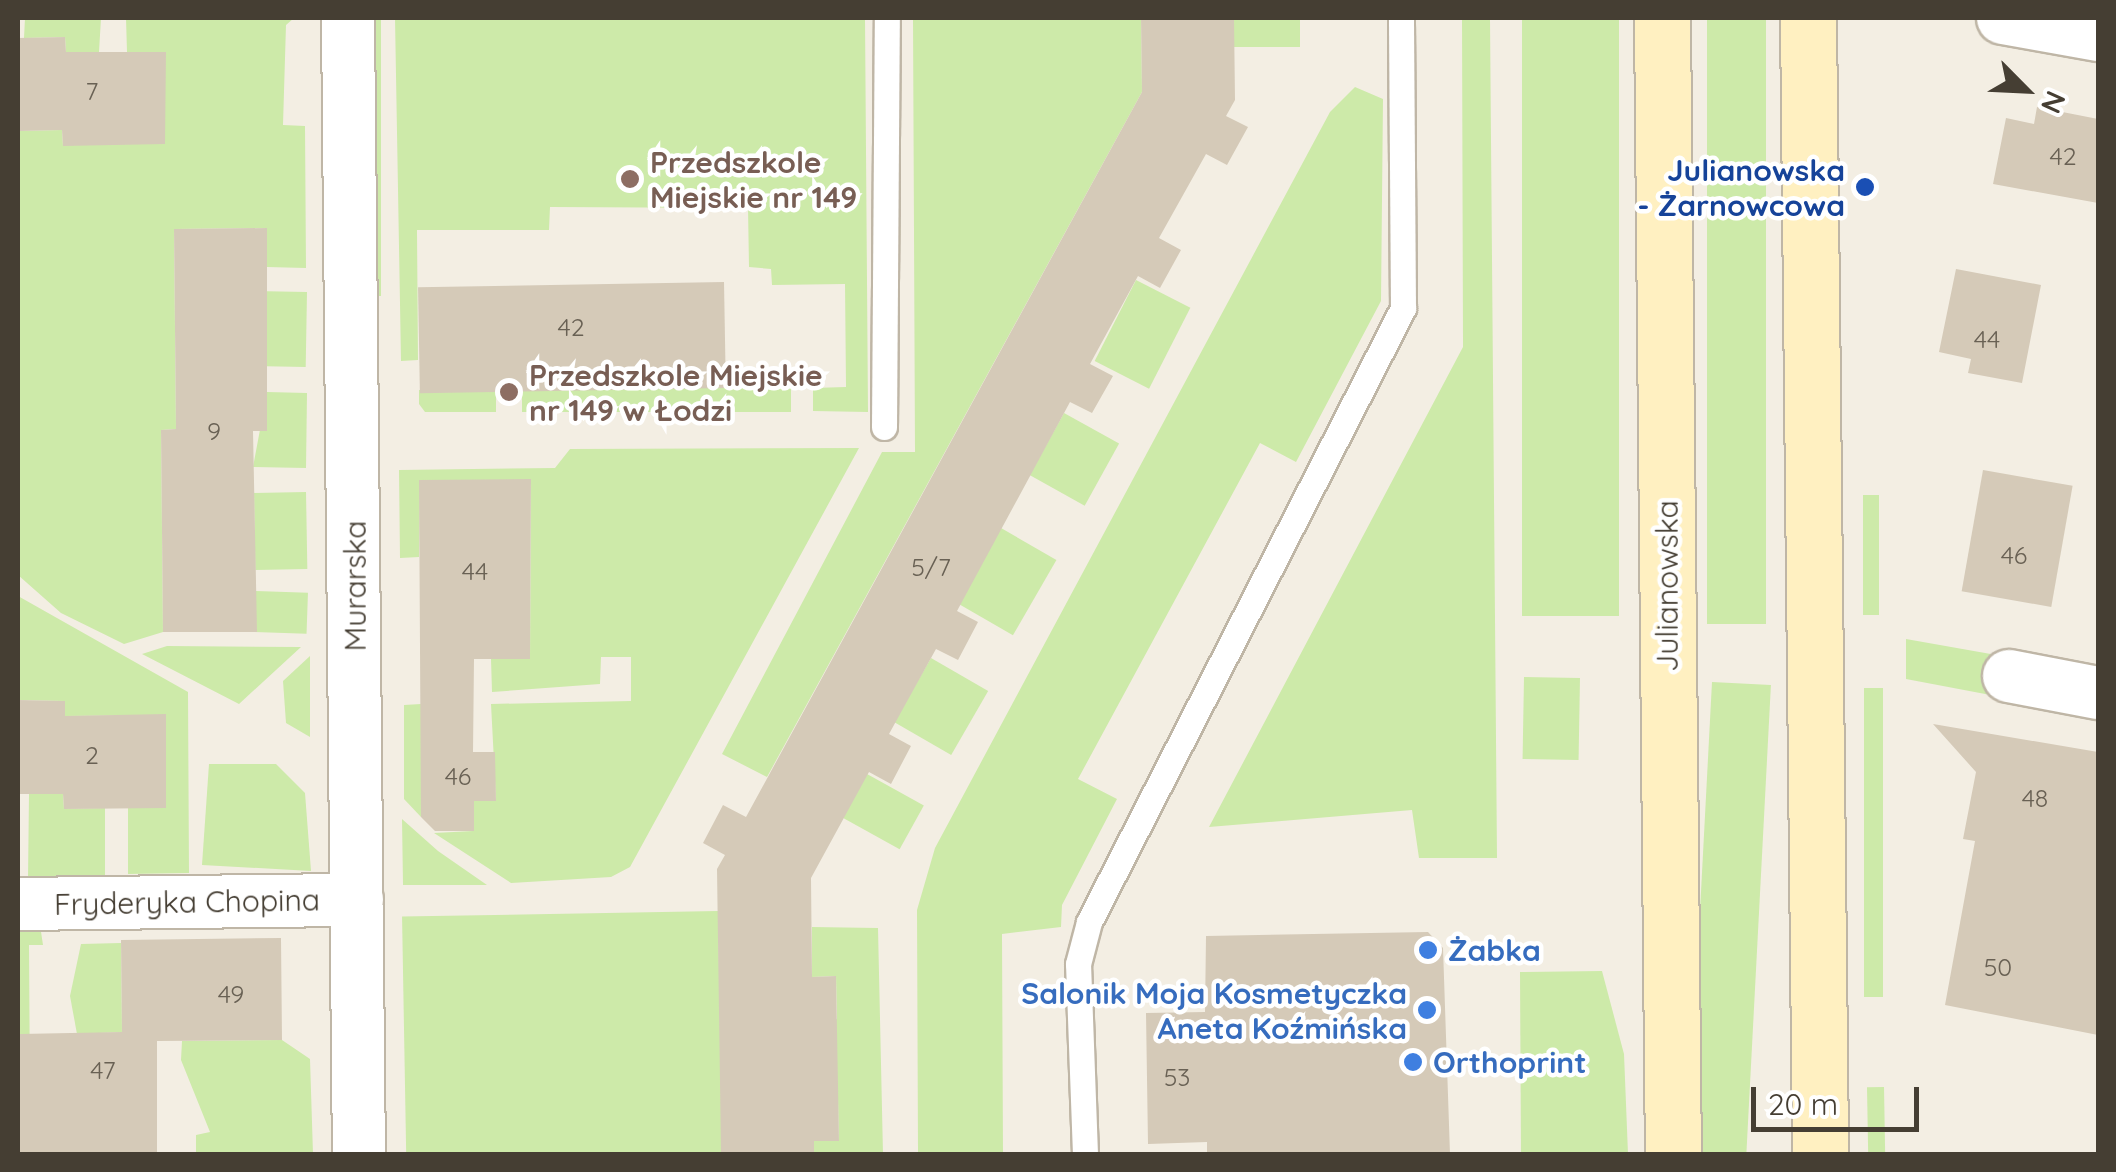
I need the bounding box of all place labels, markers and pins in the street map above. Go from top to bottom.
place label: Przedszkole Miejskie nr 149 [650,144,857,214]
place label: Julianowska - Żarnowcowa [1637,152,1845,222]
marker: Przedszkole Miejskie nr 149 [619,168,641,190]
marker: Julianowska - Żarnowcowa [1854,176,1876,198]
place label: Przedszkole Miejskie nr 149 w Łodzi [529,357,823,428]
marker: Przedszkole Miejskie nr 149 w Łodzi [498,381,520,403]
place label: Żabka [1448,932,1541,968]
marker: Żabka [1417,939,1439,961]
place label: Salonik Moja Kosmetyczka Aneta Koźmińska [1021,975,1407,1046]
marker: Salonik Moja Kosmetyczka Aneta Koźmińska [1416,999,1438,1021]
place label: Orthoprint [1433,1044,1586,1080]
marker: Orthoprint [1402,1051,1424,1073]

